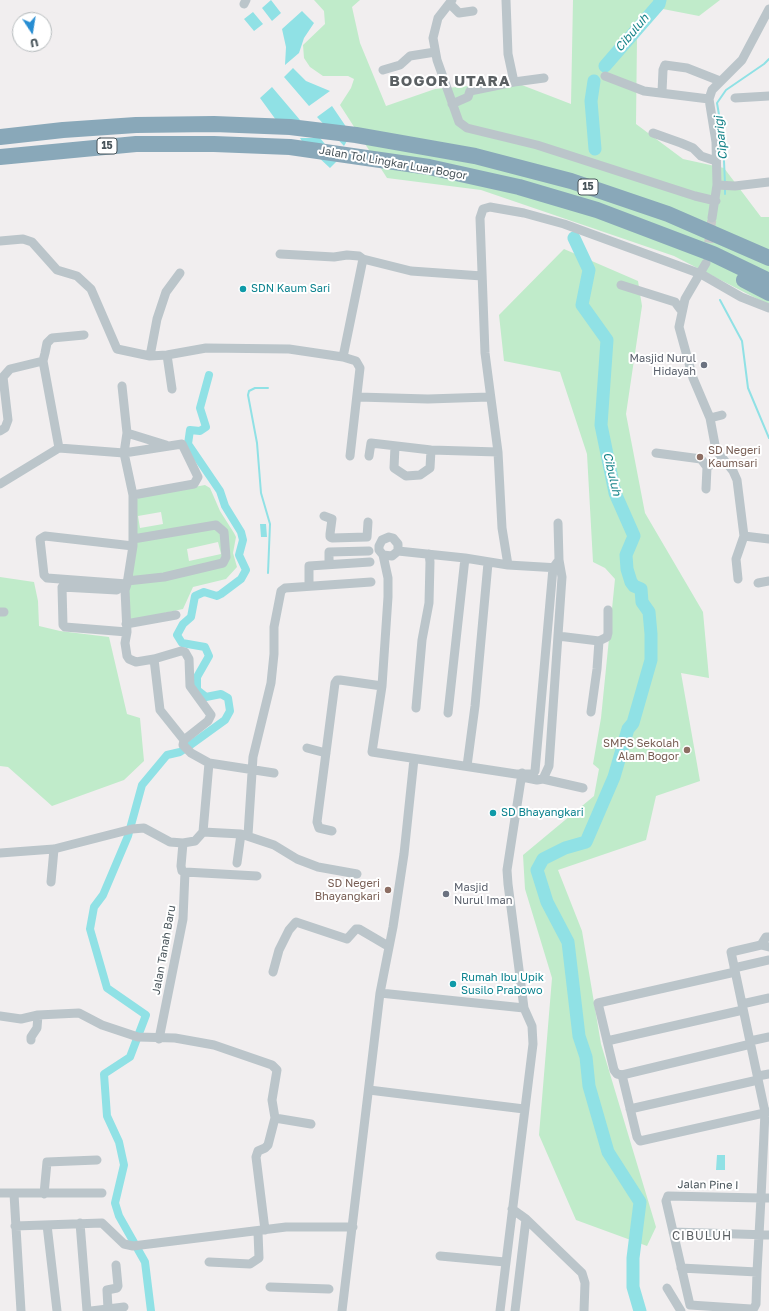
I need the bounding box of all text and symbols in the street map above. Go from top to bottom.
water label: Cibuluh [612,11,652,55]
north arrow [12,12,52,52]
text: U [29,36,40,50]
district label: BOGOR UTARA [389,72,511,90]
water label: Ciparigi [712,115,730,161]
road number: 15 [97,138,117,154]
street label: Jalan Tol Lingkar Luar Bogor [318,143,468,183]
road number: 15 [578,179,598,195]
place label: SDN Kaum Sari [251,282,330,296]
marker: SDN Kaum Sari [238,284,248,294]
place label: Masjid Nurul Hidayah [630,352,696,378]
marker: Masjid Nurul Hidayah [699,360,709,370]
place label: SD Negeri Kaumsari [708,444,761,470]
water label: Cibuluh [600,451,624,497]
marker: SD Negeri Kaumsari [695,452,705,462]
place label: SMPS Sekolah Alam Bogor [603,737,679,763]
marker: SMPS Sekolah Alam Bogor [682,745,692,755]
place label: SD Bhayangkari [501,806,584,820]
marker: SD Bhayangkari [488,808,498,818]
place label: SD Negeri Bhayangkari [315,877,380,903]
place label: Masjid Nurul Iman [454,881,512,907]
marker: SD Negeri Bhayangkari [383,885,393,895]
marker: Masjid Nurul Iman [441,889,451,899]
street label: Jalan Tanah Baru [150,904,178,996]
place label: Rumah Ibu Upik Susilo Prabowo [461,971,544,997]
marker: Rumah Ibu Upik Susilo Prabowo [448,979,458,989]
street label: Jalan Pine I [677,1178,739,1192]
district label: CIBULUH [672,1229,732,1243]

